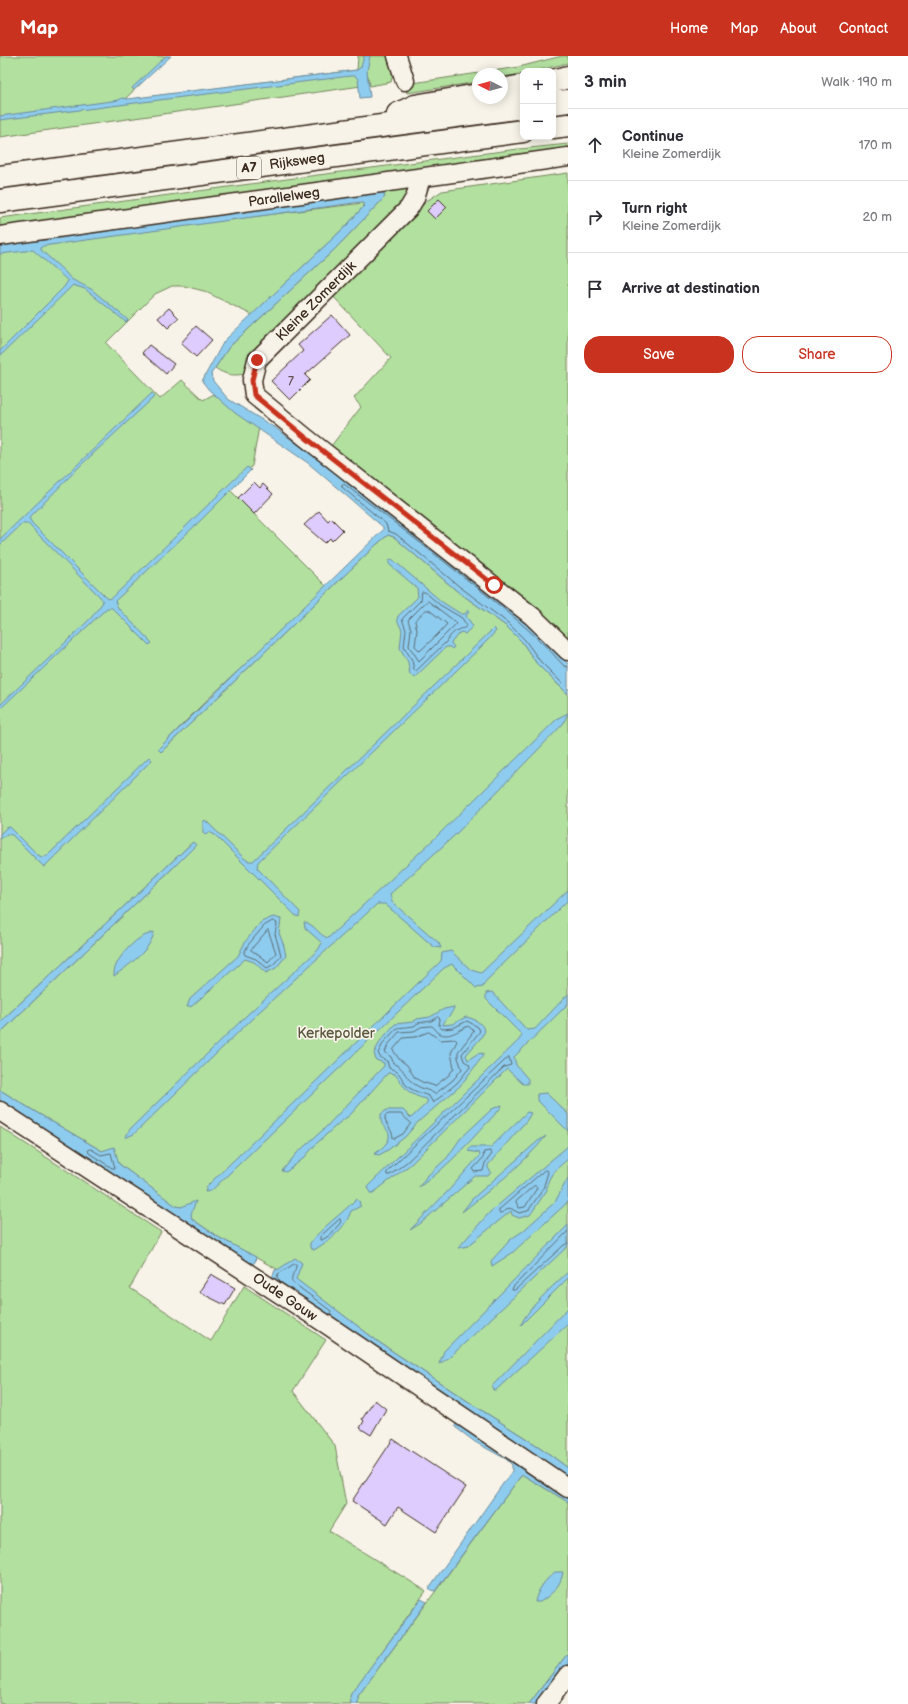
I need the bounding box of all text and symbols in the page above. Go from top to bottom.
text: Map [20,17,58,40]
text: Home [670,20,708,37]
text: Map [730,20,758,37]
text: About [780,20,817,37]
text: Contact [839,20,888,37]
north arrow [472,68,508,104]
map controls [520,68,556,140]
button: + [520,68,556,104]
text: 3 min [584,72,627,92]
text: Walk · 190 m [821,74,892,90]
button: − [520,104,556,140]
text: Continue [622,127,684,146]
icon: ahead [584,134,606,156]
text: 170 m [859,137,892,153]
text: Kleine Zomerdijk [622,146,721,162]
street label: Rijksweg [268,149,326,173]
road number: A7 [237,157,261,179]
street label: Parallelweg [247,184,321,210]
text: Turn right [622,199,687,218]
icon: right [584,206,606,228]
text: 20 m [862,209,892,225]
text: Kleine Zomerdijk [622,218,721,234]
street label: Kleine Zomerdijk [272,257,360,345]
icon: arrive [584,278,606,300]
text: Arrive at destination [622,279,760,298]
button: Save [584,336,734,373]
button: Share [742,336,892,373]
route end [248,351,266,369]
house number: 7 [288,374,294,389]
route start [485,576,503,594]
park label: Kerkepolder [297,1025,376,1042]
street label: Oude Gouw [250,1269,321,1325]

